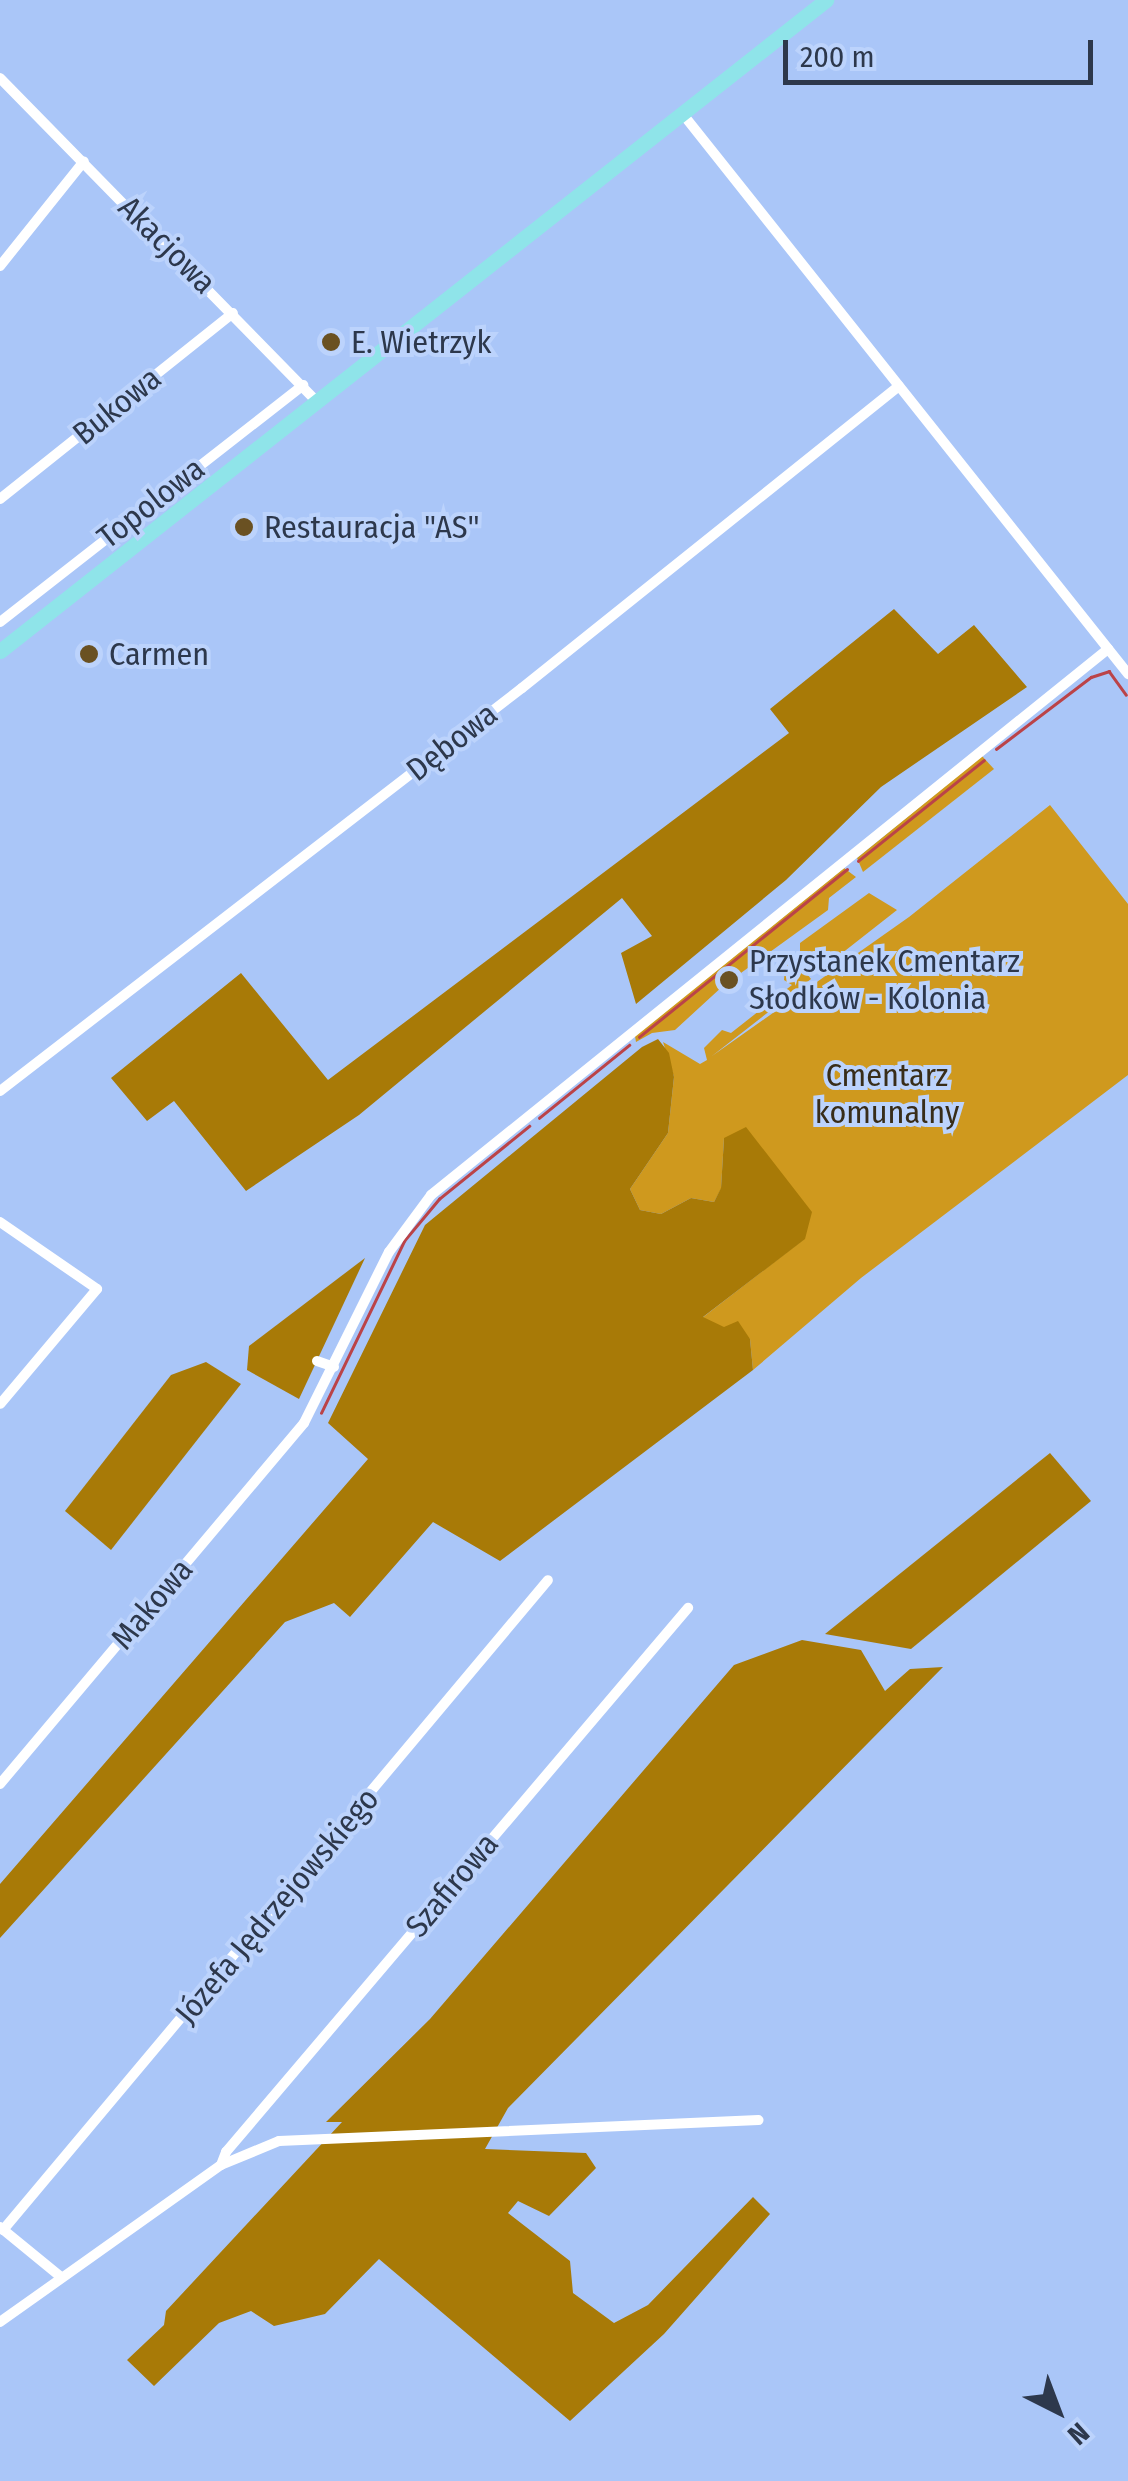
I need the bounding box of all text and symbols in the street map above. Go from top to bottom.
scale bar [788,20,1098,82]
text: 200 m [800,39,875,75]
street label: Akacjowa [110,188,224,302]
place label: E. Wietrzyk [351,323,491,361]
marker: E. Wietrzyk [320,331,342,353]
street label: Bukowa [65,359,169,453]
street label: Topolowa [90,449,212,557]
place label: Restauracja "AS" [264,508,480,546]
marker: Restauracja "AS" [233,516,255,538]
place label: Carmen [109,635,209,673]
marker: Carmen [78,643,100,665]
street label: Dębowa [399,695,505,789]
place label: Przystanek Cmentarz Słodków - Kolonia [749,943,1020,1018]
marker: Przystanek Cmentarz Słodków - Kolonia [718,969,740,991]
park label: Cmentarz komunalny [815,1057,959,1132]
street label: Makowa [103,1551,201,1657]
street label: Józefa Jędrzejowskiego [167,1780,387,2032]
street label: Szafirowa [398,1825,506,1945]
north arrow [1008,2361,1108,2461]
text: N [1061,2416,1096,2452]

